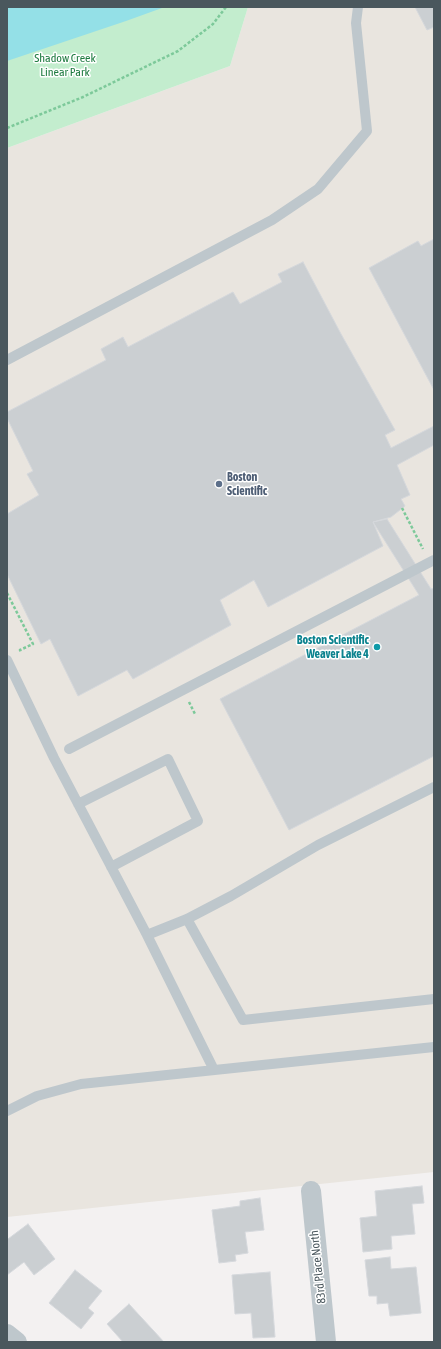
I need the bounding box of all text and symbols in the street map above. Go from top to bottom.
park label: Shadow Creek Linear Park [34,51,96,79]
place label: Boston Scientific [227,470,267,498]
marker: Boston Scientific [214,479,224,489]
place label: Boston Scientific Weaver Lake 4 [297,633,369,661]
marker: Boston Scientific Weaver Lake 4 [372,642,382,652]
street label: 83rd Place North [307,1230,329,1304]

